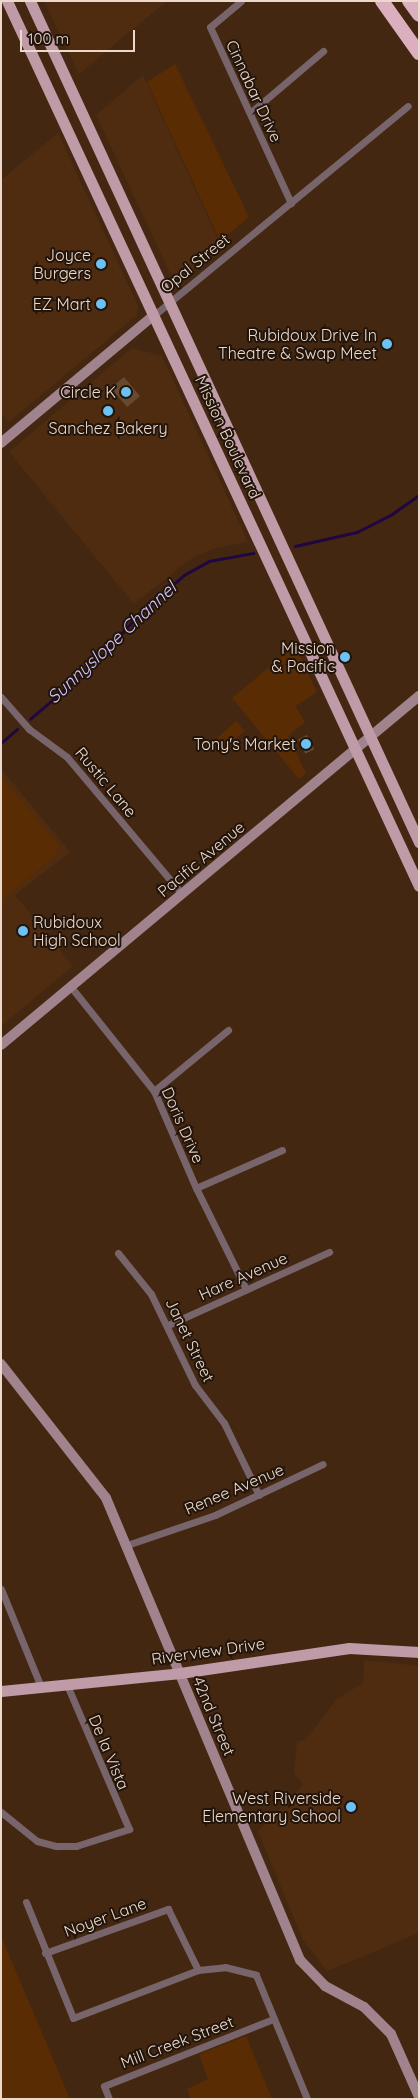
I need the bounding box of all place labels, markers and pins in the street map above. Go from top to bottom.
place label: Joyce Burgers [33,245,91,283]
marker: Joyce Burgers [95,258,107,270]
place label: EZ Mart [33,294,91,314]
marker: EZ Mart [95,298,107,310]
place label: Rubidoux Drive In Theatre & Swap Meet [218,325,377,363]
marker: Rubidoux Drive In Theatre & Swap Meet [381,338,393,350]
place label: Circle K [60,382,116,402]
marker: Circle K [120,386,132,398]
marker: Sanchez Bakery [102,405,114,417]
place label: Sanchez Bakery [49,418,167,438]
place label: Mission & Pacific [271,638,335,676]
marker: Mission & Pacific [339,651,351,663]
place label: Tony's Market [194,734,296,754]
marker: Tony's Market [300,738,312,750]
place label: Rubidoux High School [33,912,121,950]
marker: Rubidoux High School [17,925,29,937]
place label: West Riverside Elementary School [202,1788,341,1826]
marker: West Riverside Elementary School [345,1801,357,1813]

